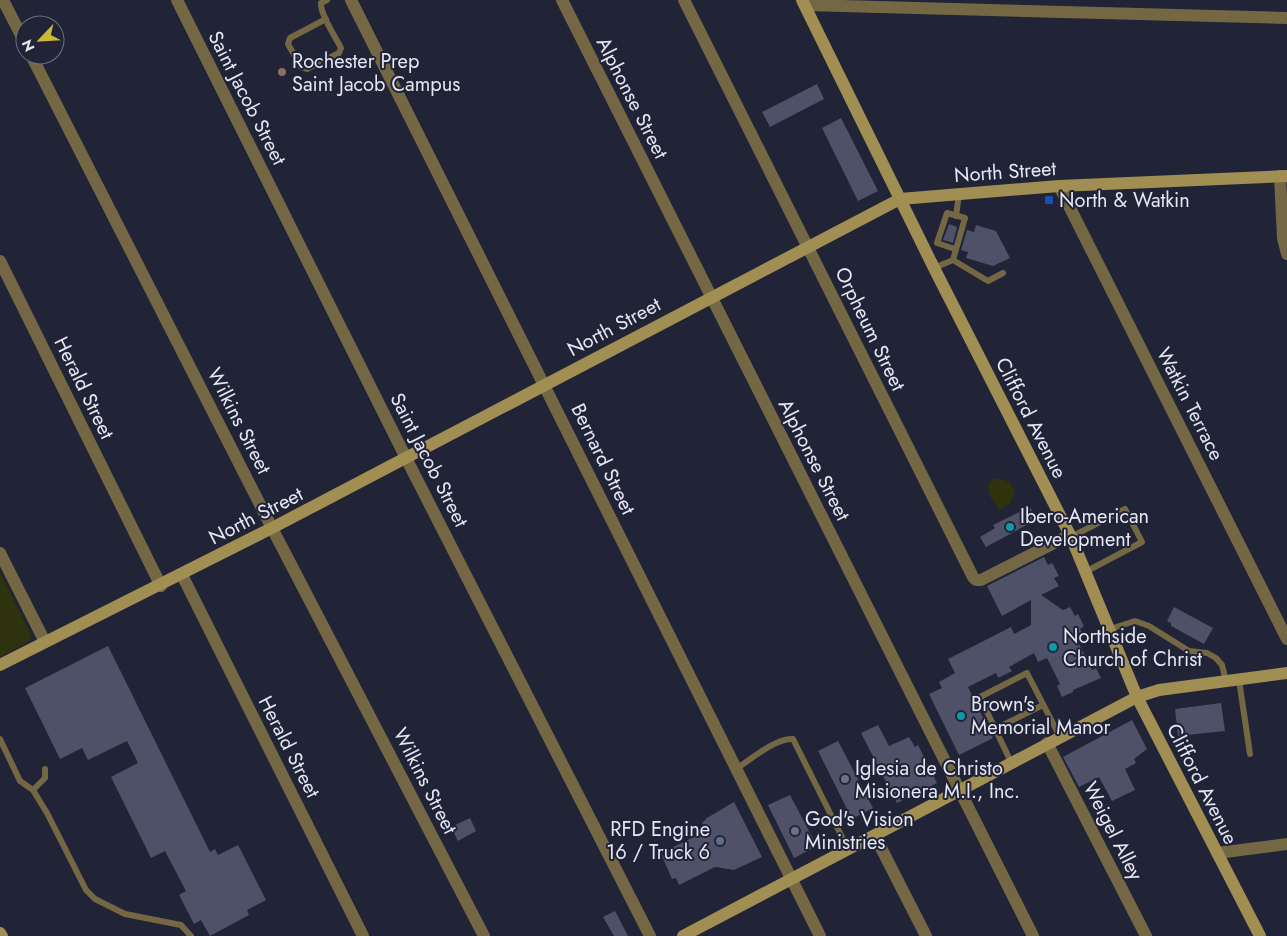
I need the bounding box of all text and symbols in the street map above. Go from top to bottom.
north arrow [15,15,65,65]
street label: Saint Jacob Street [201,26,293,170]
street label: Alphonse Street [589,32,675,164]
text: N [17,36,40,55]
place label: Rochester Prep Saint Jacob Campus [292,47,460,99]
marker: Rochester Prep Saint Jacob Campus [276,66,288,78]
street label: North Street [953,154,1057,190]
place label: North & Watkin [1059,186,1190,215]
marker: North & Watkin [1043,194,1055,206]
street label: Orpheum Street [827,262,913,396]
street label: North Street [562,290,666,364]
street label: Herald Street [47,332,121,444]
street label: Watkin Terrace [1149,342,1231,466]
street label: Clifford Avenue [988,352,1074,484]
street label: Wilkins Street [200,363,278,479]
street label: Saint Jacob Street [383,388,475,532]
street label: Alphonse Street [771,394,857,526]
street label: Bernard Street [564,399,643,520]
street label: North Street [204,480,308,552]
place label: Ibero-American Development [1020,502,1149,554]
marker: Ibero-American Development [1004,521,1016,533]
place label: Northside Church of Christ [1063,622,1202,674]
marker: Northside Church of Christ [1047,641,1059,653]
place label: Brown's Memorial Manor [971,690,1111,742]
street label: Herald Street [251,691,327,803]
marker: Brown's Memorial Manor [955,710,967,722]
street label: Clifford Avenue [1159,718,1245,850]
street label: Wilkins Street [386,723,464,839]
place label: Iglesia de Christo Misionera M.I., Inc. [855,754,1020,806]
marker: Iglesia de Christo Misionera M.I., Inc. [839,773,851,785]
street label: Weigel Alley [1076,777,1150,886]
place label: God's Vision Ministries [805,805,914,857]
place label: RFD Engine 16 / Truck 6 [606,815,710,867]
marker: God's Vision Ministries [789,825,801,837]
marker: RFD Engine 16 / Truck 6 [714,835,726,847]

